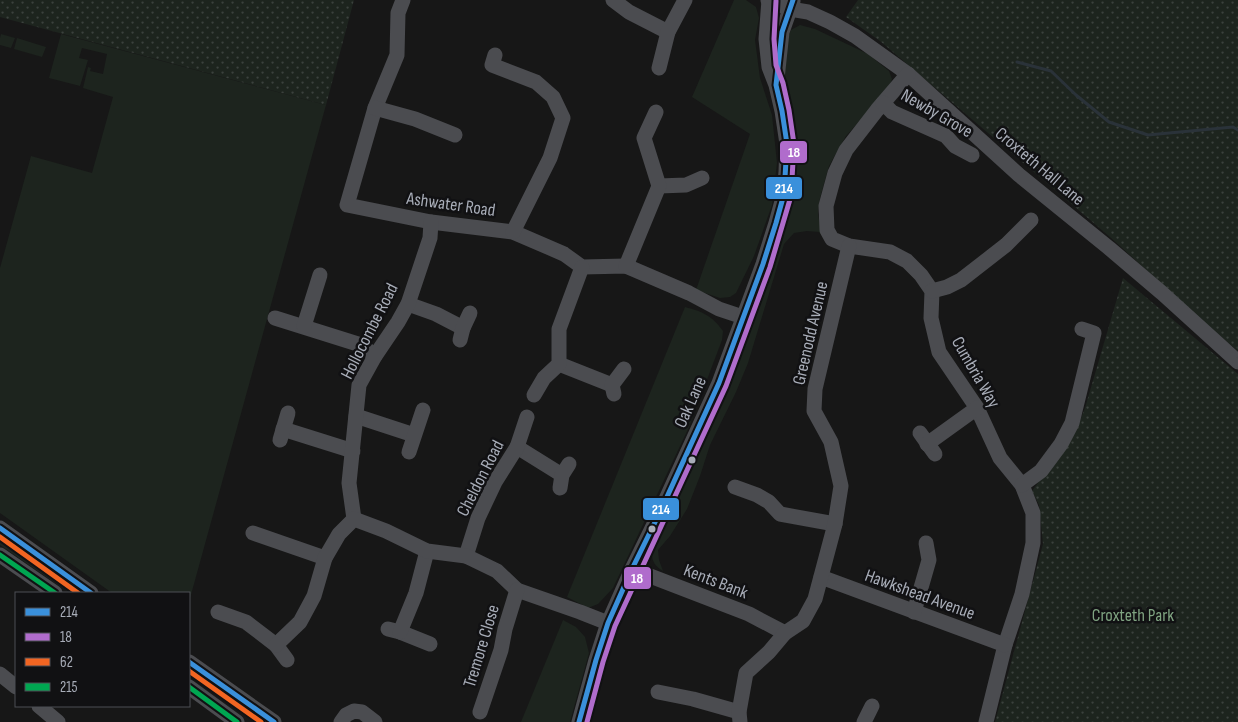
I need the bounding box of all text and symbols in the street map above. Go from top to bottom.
street label: Newby Grove [897,85,976,142]
street label: Croxteth Hall Lane [991,123,1089,210]
line badge: 18 [779,140,808,164]
text: 18 [788,144,800,161]
line badge: 214 [765,176,803,200]
text: 214 [775,180,794,197]
street label: Ashwater Road [404,188,497,221]
street label: Greenodd Avenue [788,279,833,387]
street label: Hollocombe Road [336,280,403,383]
street label: Cumbria Way [947,333,1004,412]
street label: Oak Lane [670,373,711,431]
street label: Cheldon Road [452,437,509,520]
unlabelled marker [687,455,697,465]
line badge: 214 [642,497,680,521]
text: 214 [652,501,671,518]
unlabelled marker [647,524,657,534]
street label: Kents Bank [681,560,751,603]
street label: Hawkshead Avenue [862,565,978,624]
line badge: 18 [623,566,652,590]
text: 18 [631,570,643,587]
legend [15,592,190,707]
street label: Tremore Close [459,602,504,690]
text: 214 [60,603,78,622]
park label: Croxteth Park [1092,605,1174,626]
text: 18 [60,628,72,647]
text: 62 [60,653,73,672]
text: 215 [60,678,78,697]

